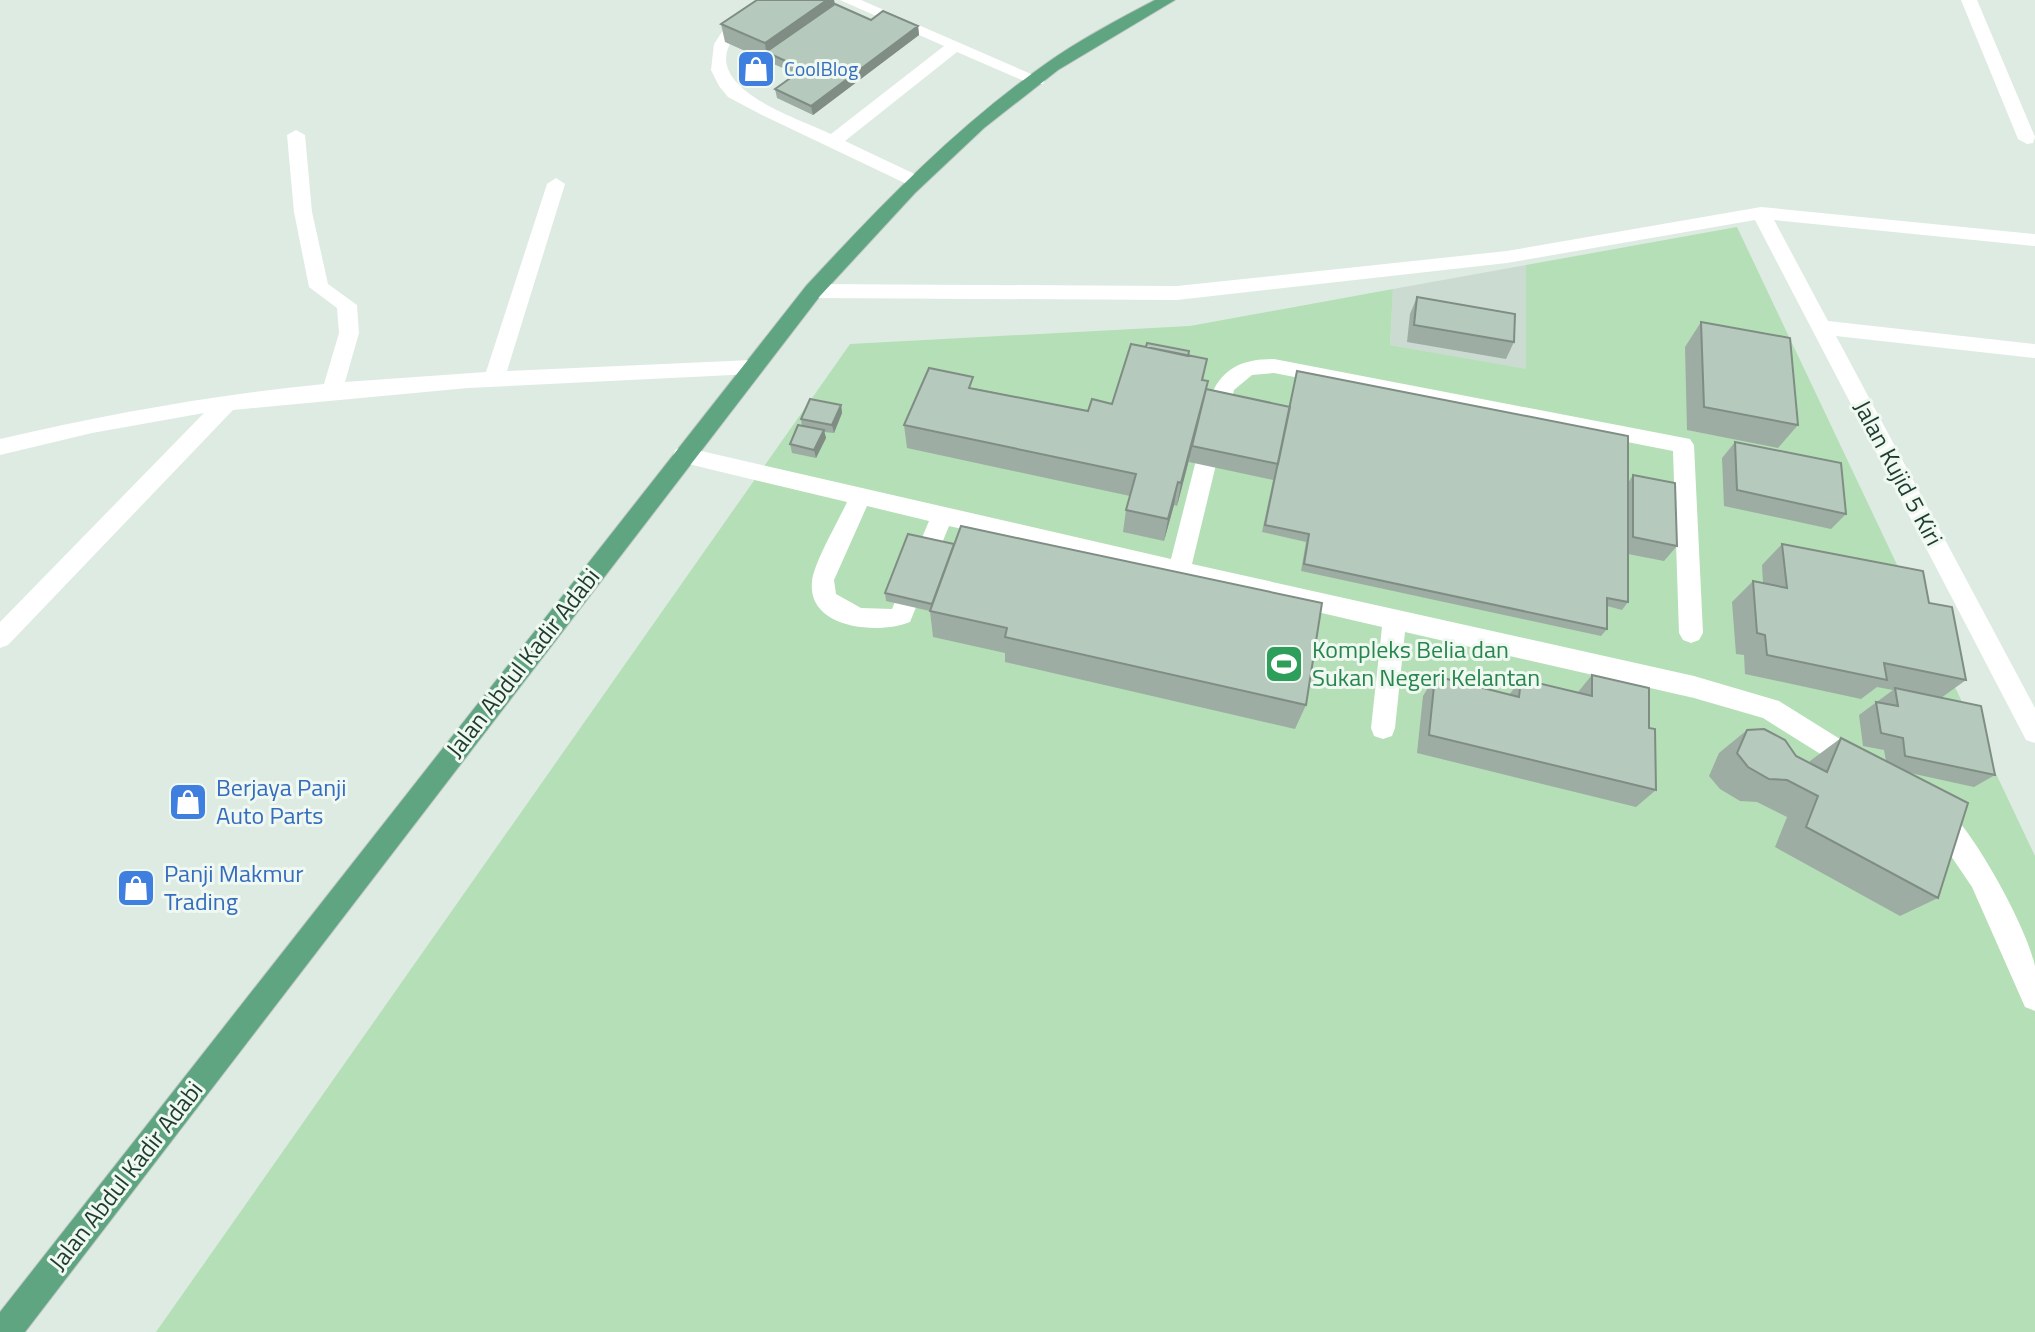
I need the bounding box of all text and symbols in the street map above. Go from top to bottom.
shop icon: CoolBlog [735,48,777,90]
place label: CoolBlog [784,53,858,84]
street label: Jalan Kujid 5 Kiri [1845,393,1952,552]
street label: Jalan Abdul Kadir Adabi [437,560,608,765]
place label: Kompleks Belia dan Sukan Negeri Kelantan [1312,631,1540,695]
sports icon: Kompleks Belia dan Sukan Negeri Kelantan [1263,643,1305,685]
place label: Berjaya Panji Auto Parts [216,769,347,833]
shop icon: Berjaya Panji Auto Parts [167,781,209,823]
place label: Panji Makmur Trading [164,855,304,919]
shop icon: Panji Makmur Trading [115,867,157,909]
street label: Jalan Abdul Kadir Adabi [40,1073,211,1278]

